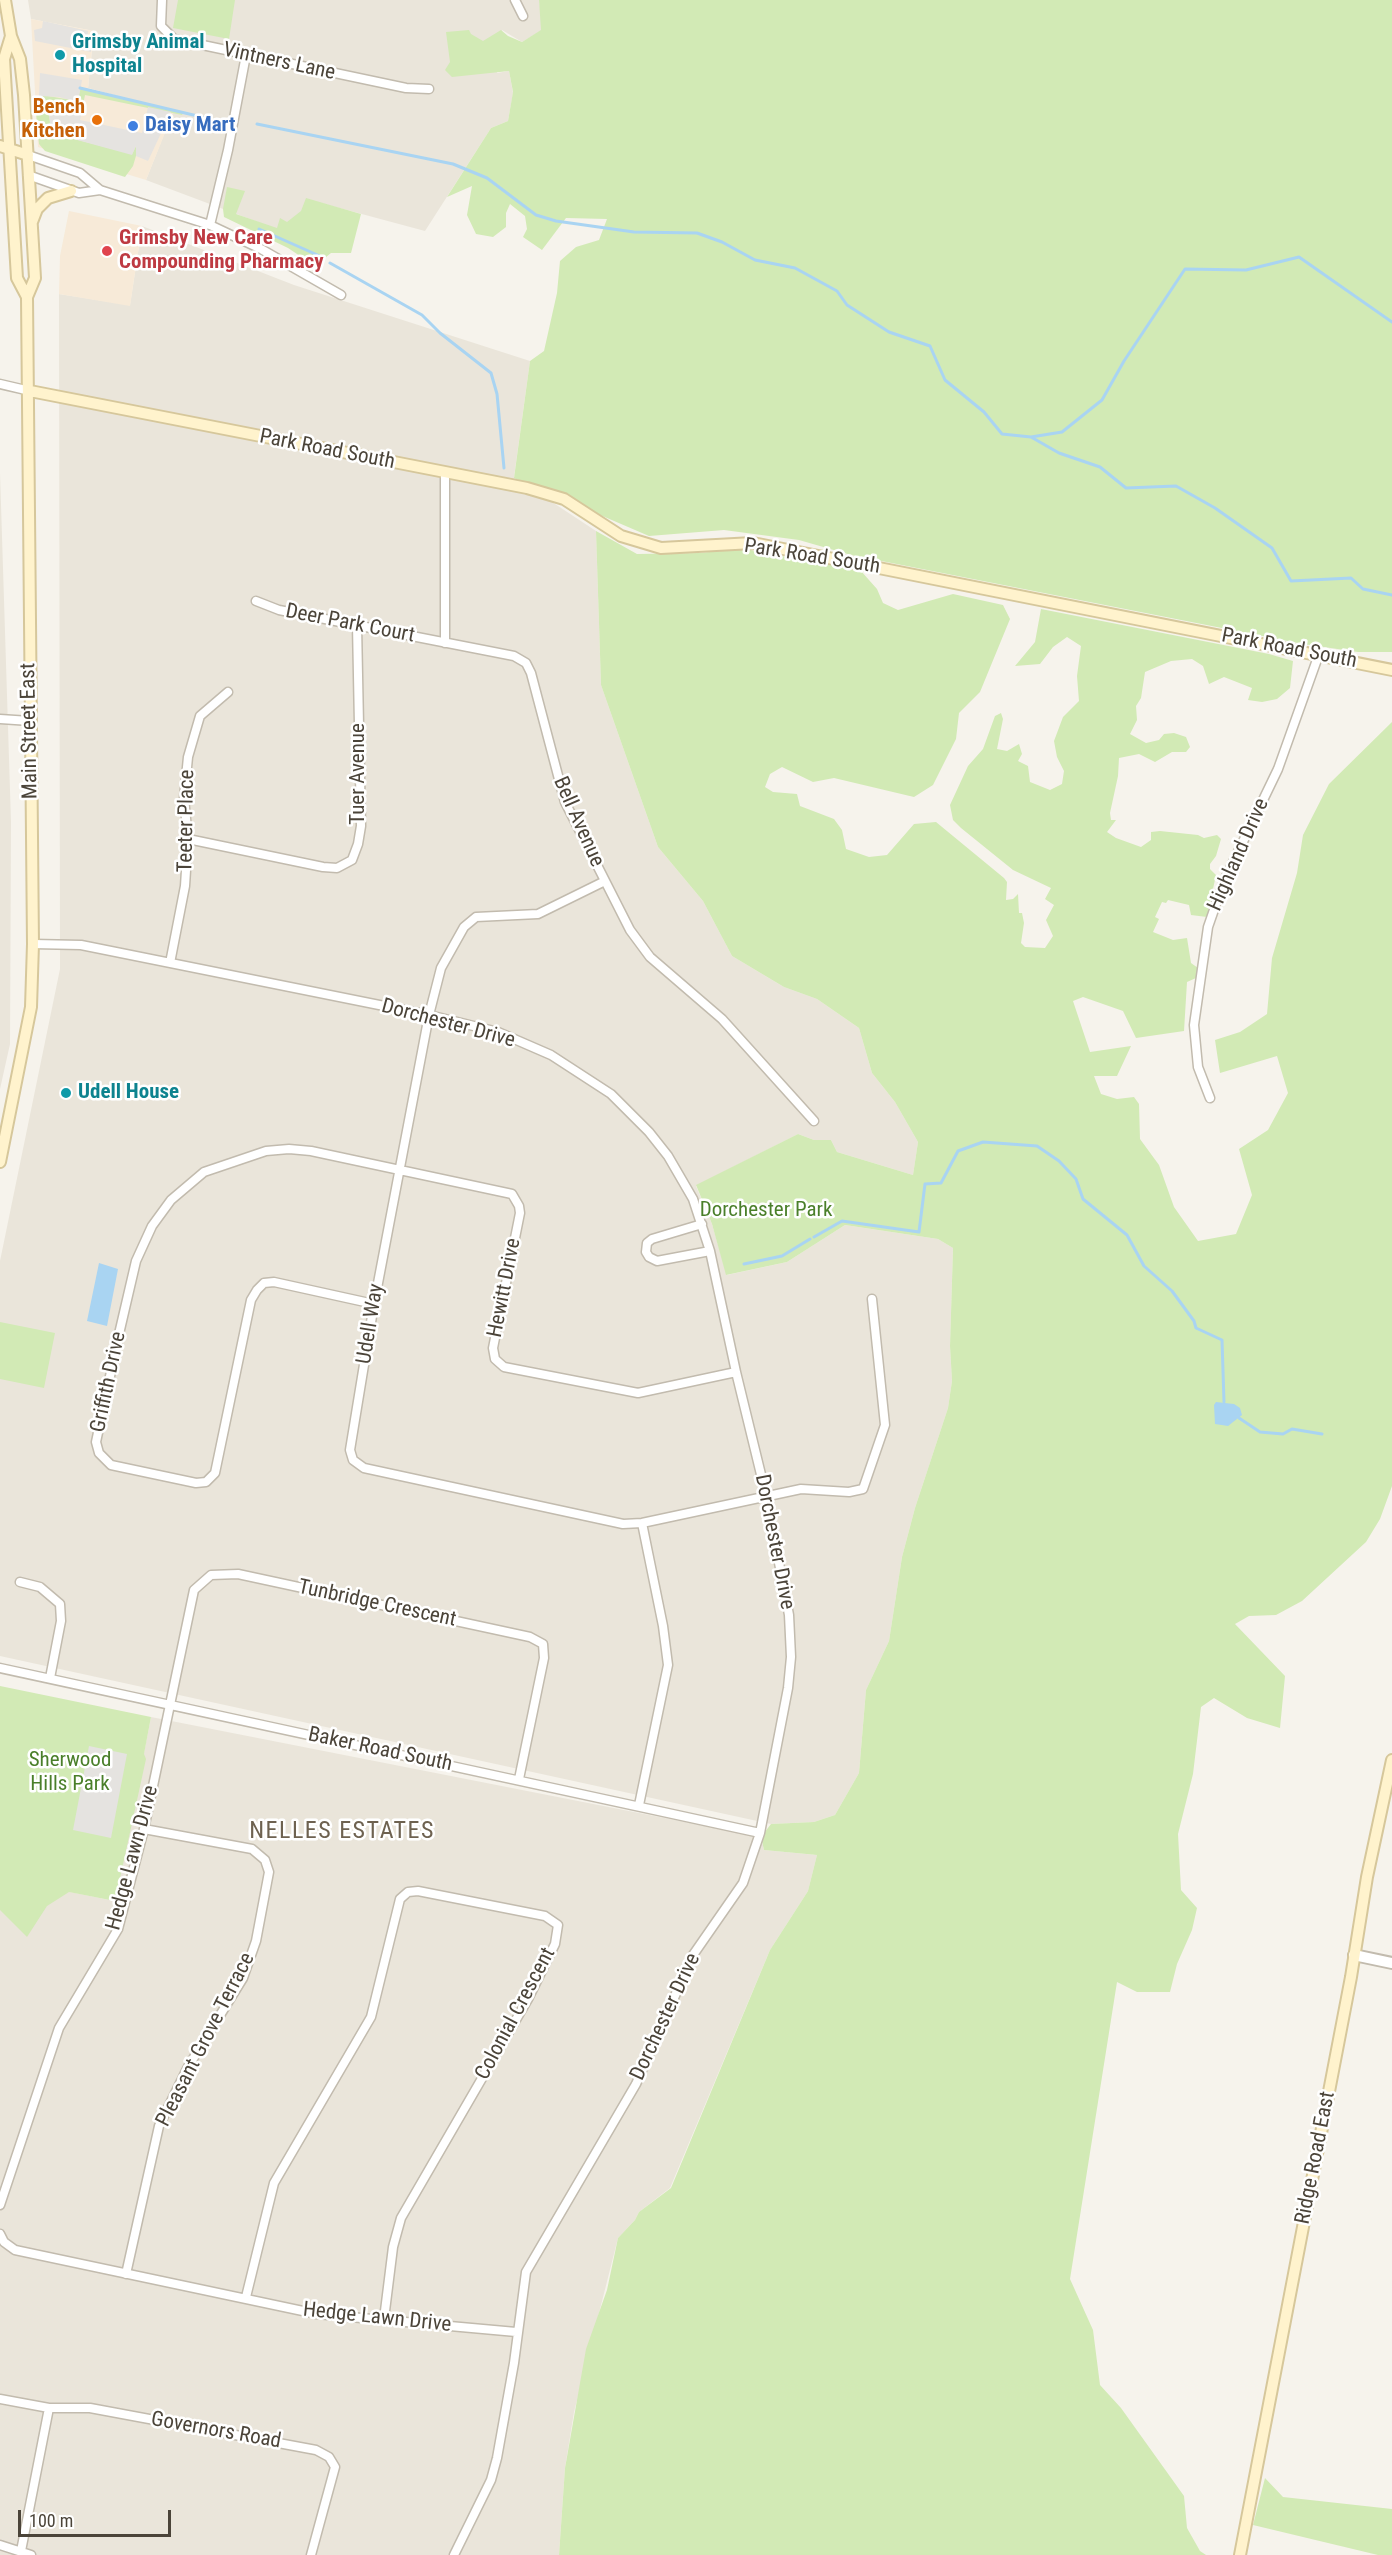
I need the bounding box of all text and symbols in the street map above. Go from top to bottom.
place label: Grimsby Animal Hospital [72,30,205,80]
street label: Vintners Lane [221,38,337,86]
marker: Grimsby Animal Hospital [53,48,67,62]
place label: Bench Kitchen [21,95,85,145]
marker: Bench Kitchen [90,113,104,127]
place label: Daisy Mart [145,113,236,139]
marker: Daisy Mart [126,119,140,133]
place label: Grimsby New Care Compounding Pharmacy [119,226,324,276]
marker: Grimsby New Care Compounding Pharmacy [100,244,114,258]
street label: Park Road South [257,425,397,475]
street label: Park Road South [742,534,882,580]
street label: Deer Park Court [283,599,417,649]
street label: Park Road South [1219,624,1359,674]
street label: Main Street East [16,663,44,799]
street label: Tuer Avenue [346,723,372,825]
street label: Teeter Place [174,769,200,873]
street label: Bell Avenue [547,773,609,871]
street label: Highland Drive [1203,795,1275,915]
street label: Dorchester Drive [378,994,518,1054]
place label: Udell House [78,1080,179,1106]
marker: Udell House [59,1086,73,1100]
park label: Dorchester Park [700,1198,832,1224]
street label: Hewitt Drive [483,1236,527,1340]
street label: Udell Way [352,1282,390,1366]
street label: Griffith Drive [86,1329,132,1435]
street label: Dorchester Drive [749,1472,799,1612]
street label: Tunbridge Crescent [296,1575,458,1633]
street label: Baker Road South [306,1722,454,1778]
park label: Sherwood Hills Park [29,1748,111,1798]
street label: Hedge Lawn Drive [102,1783,164,1933]
district label: NELLES ESTATES [249,1818,435,1846]
street label: Colonial Crescent [471,1944,561,2084]
street label: Pleasant Grove Terrace [151,1949,261,2131]
street label: Dorchester Drive [626,1950,706,2084]
street label: Ridge Road East [1291,2089,1341,2227]
street label: Hedge Lawn Drive [302,2298,452,2338]
street label: Governors Road [149,2407,283,2455]
scale bar [21,2498,174,2536]
text: 100 m [29,2510,73,2531]

